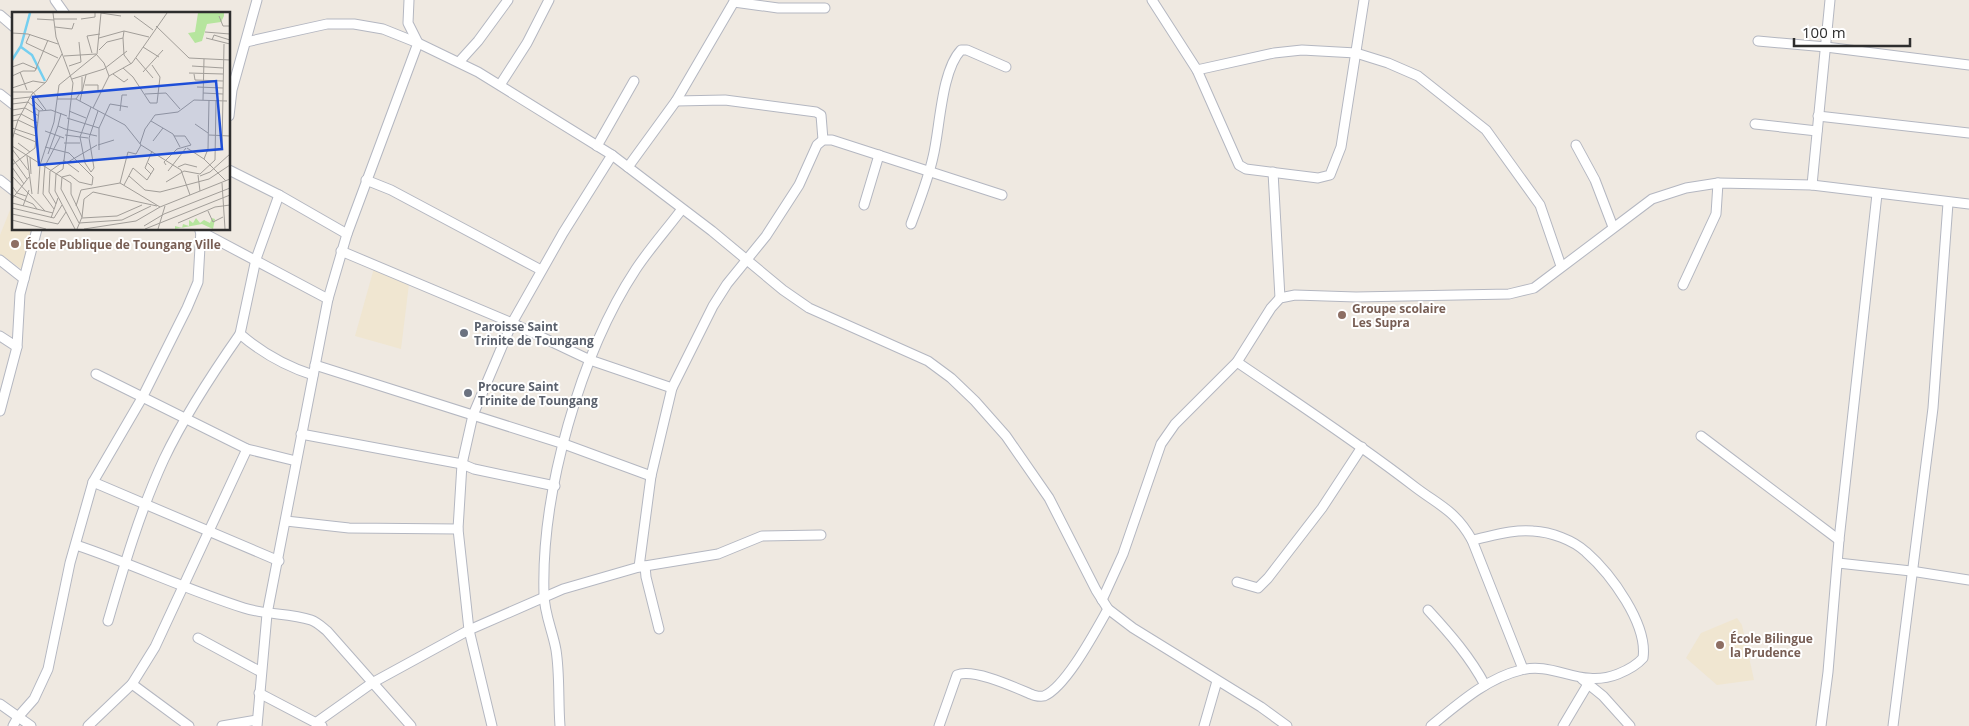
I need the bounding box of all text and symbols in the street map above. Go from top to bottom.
inset map [12,12,230,230]
scale bar [1794,15,1910,47]
text: 100 m [1802,22,1846,42]
place label: École Publique de Toungang Ville [25,236,221,253]
marker: École Publique de Toungang Ville [9,238,21,250]
place label: Groupe scolaire Les Supra [1352,300,1446,331]
marker: Groupe scolaire Les Supra [1336,309,1348,321]
place label: Paroisse Saint Trinite de Toungang [474,318,594,349]
marker: Paroisse Saint Trinite de Toungang [458,327,470,339]
place label: Procure Saint Trinite de Toungang [478,378,598,409]
marker: Procure Saint Trinite de Toungang [462,387,474,399]
place label: École Bilingue la Prudence [1730,630,1813,661]
marker: École Bilingue la Prudence [1714,639,1726,651]

